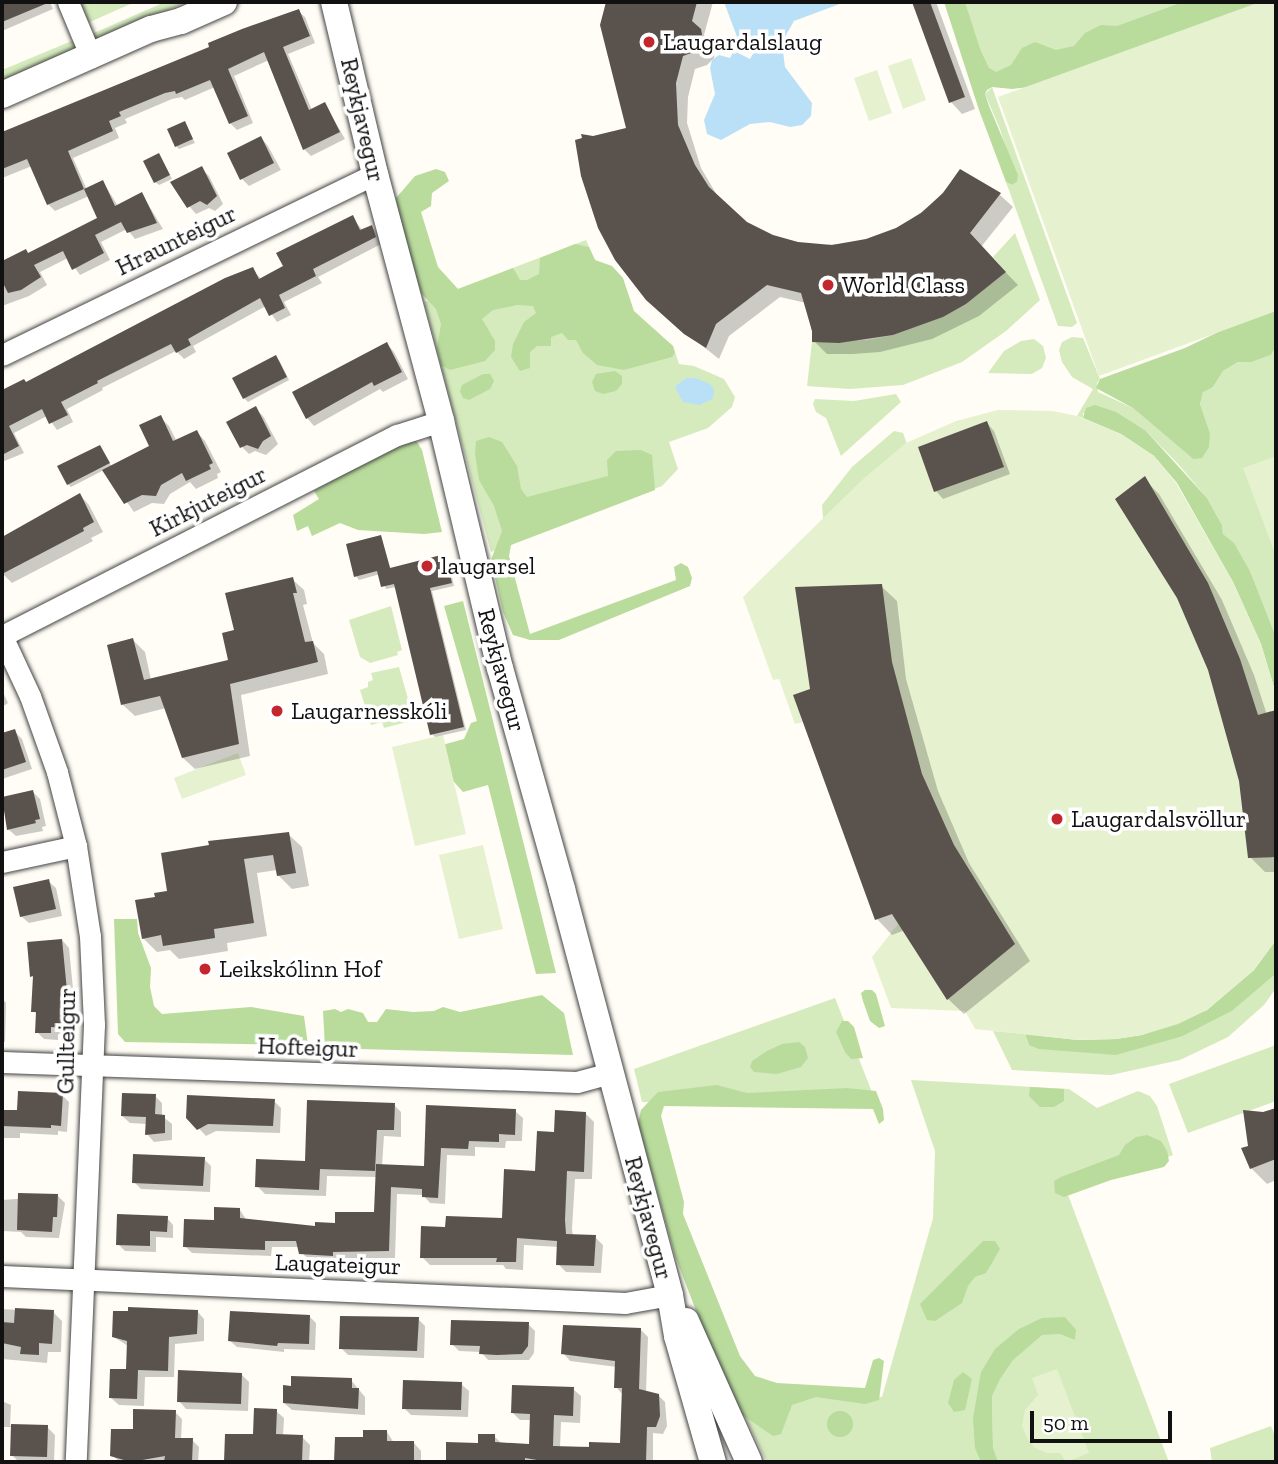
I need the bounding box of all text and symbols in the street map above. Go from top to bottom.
place label: Laugardalslaug [663,28,822,56]
marker: Laugardalslaug [641,34,657,50]
street label: Reykjavegur [335,55,391,185]
street label: Hraunteigur [111,198,241,282]
place label: World Class [842,271,965,299]
marker: World Class [820,277,836,293]
street label: Kirkjuteigur [145,459,271,543]
place label: laugarsel [441,552,535,580]
marker: laugarsel [419,558,435,574]
street label: Reykjavegur [472,605,532,735]
place label: Laugarnesskóli [291,697,448,725]
marker: Laugarnesskóli [269,703,285,719]
place label: Laugardalsvöllur [1071,805,1246,833]
marker: Laugardalsvöllur [1049,811,1065,827]
place label: Leikskólinn Hof [219,955,381,983]
marker: Leikskólinn Hof [197,961,213,977]
street label: Gullteigur [51,988,81,1094]
street label: Hofteigur [257,1031,359,1063]
street label: Reykjavegur [619,1153,679,1283]
street label: Laugateigur [274,1247,402,1281]
scale bar [1033,1398,1175,1442]
text: 50 m [1043,1410,1089,1435]

